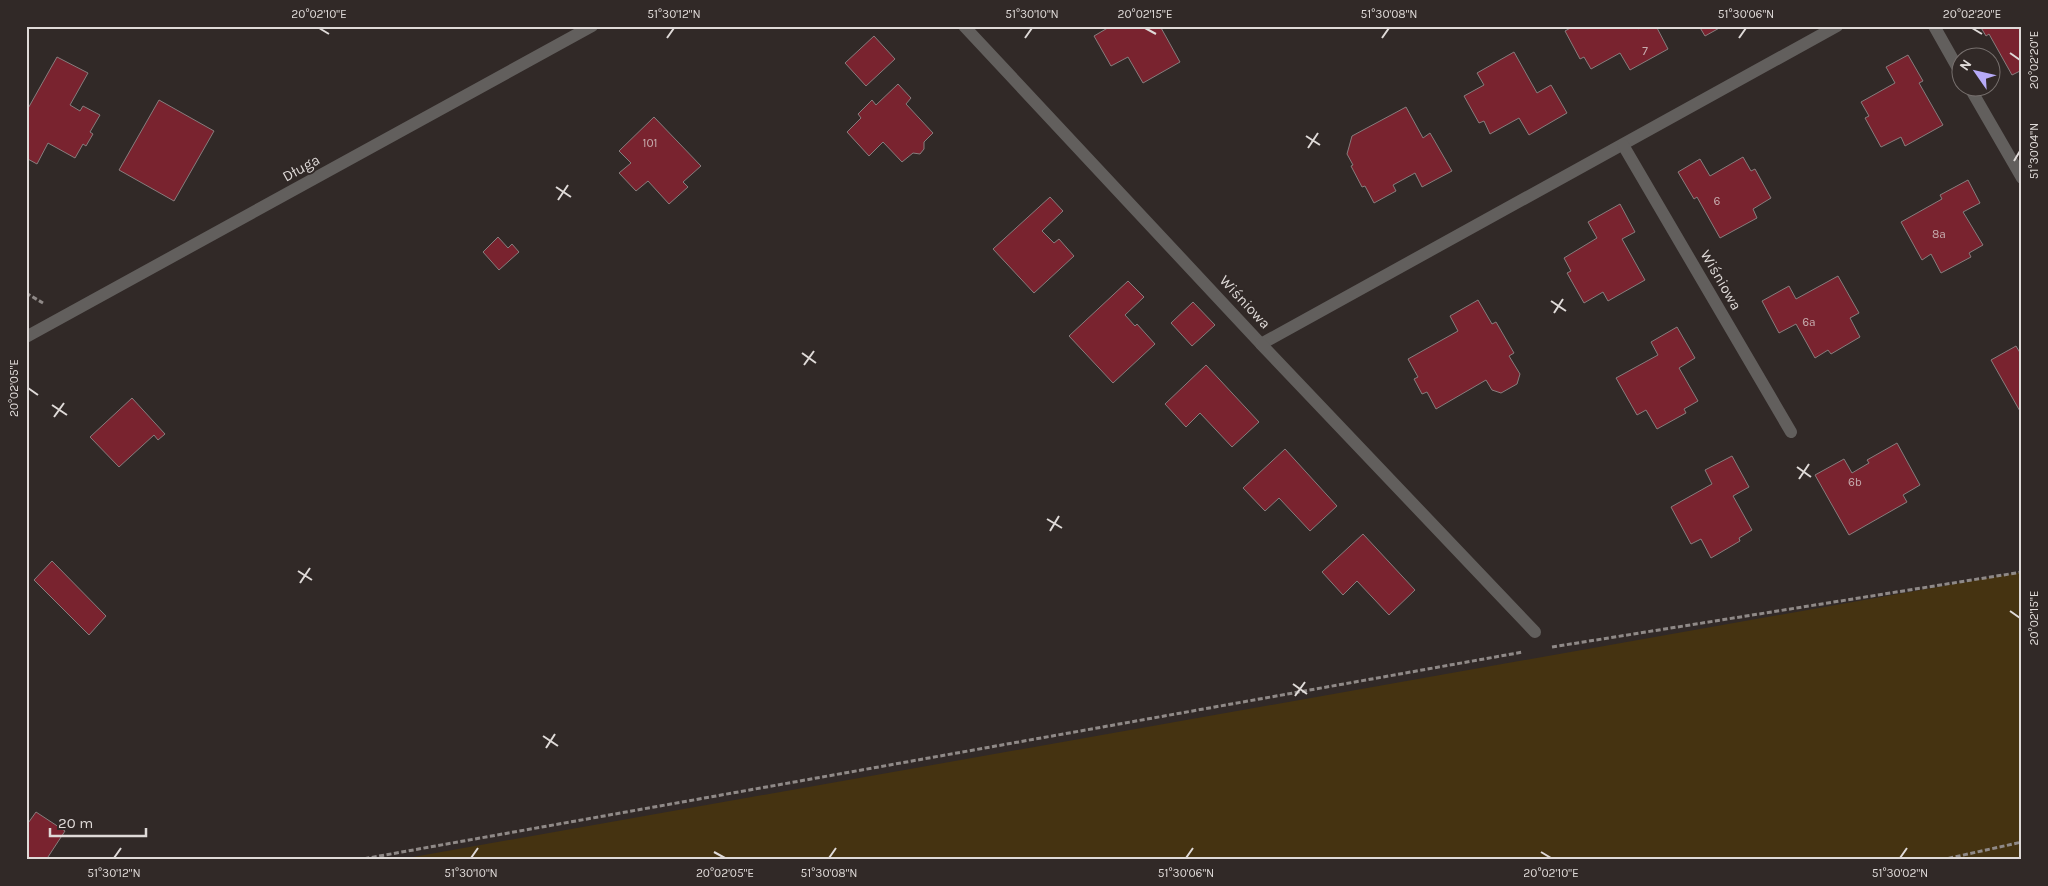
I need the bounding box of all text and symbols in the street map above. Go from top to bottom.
text: 20°02'10"E [291,7,347,21]
text: 51°30'12"N [647,7,701,21]
text: 51°30'10"N [1005,7,1059,21]
text: 20°02'15"E [1117,7,1173,21]
text: 51°30'08"N [1360,7,1418,21]
text: 51°30'06"N [1718,7,1774,21]
text: 20°02'20"E [1943,7,2001,21]
text: 20°02'20"E [2027,31,2041,89]
house number: 7 [1642,44,1648,58]
north arrow [1950,48,2000,98]
text: N [1956,56,1975,74]
text: 51°30'04"N [2027,123,2041,179]
house number: 101 [642,136,658,150]
street label: Długa [279,150,323,186]
house number: 6 [1714,194,1721,208]
house number: 8a [1932,227,1946,241]
street label: Wiśniowa [1697,247,1745,313]
street label: Wiśniowa [1216,272,1274,332]
house number: 6a [1802,315,1816,329]
text: 20°02'05"E [7,359,21,417]
house number: 6b [1848,475,1862,489]
text: 20°02'15"E [2027,590,2041,646]
scale bar [50,806,146,838]
text: 20 m [58,814,93,832]
text: 51°30'12"N [87,866,141,880]
text: 51°30'10"N [444,866,498,880]
text: 20°02'05"E [696,866,754,880]
text: 51°30'08"N [800,866,858,880]
text: 51°30'06"N [1158,866,1214,880]
text: 20°02'10"E [1523,866,1579,880]
text: 51°30'02"N [1872,866,1928,880]

